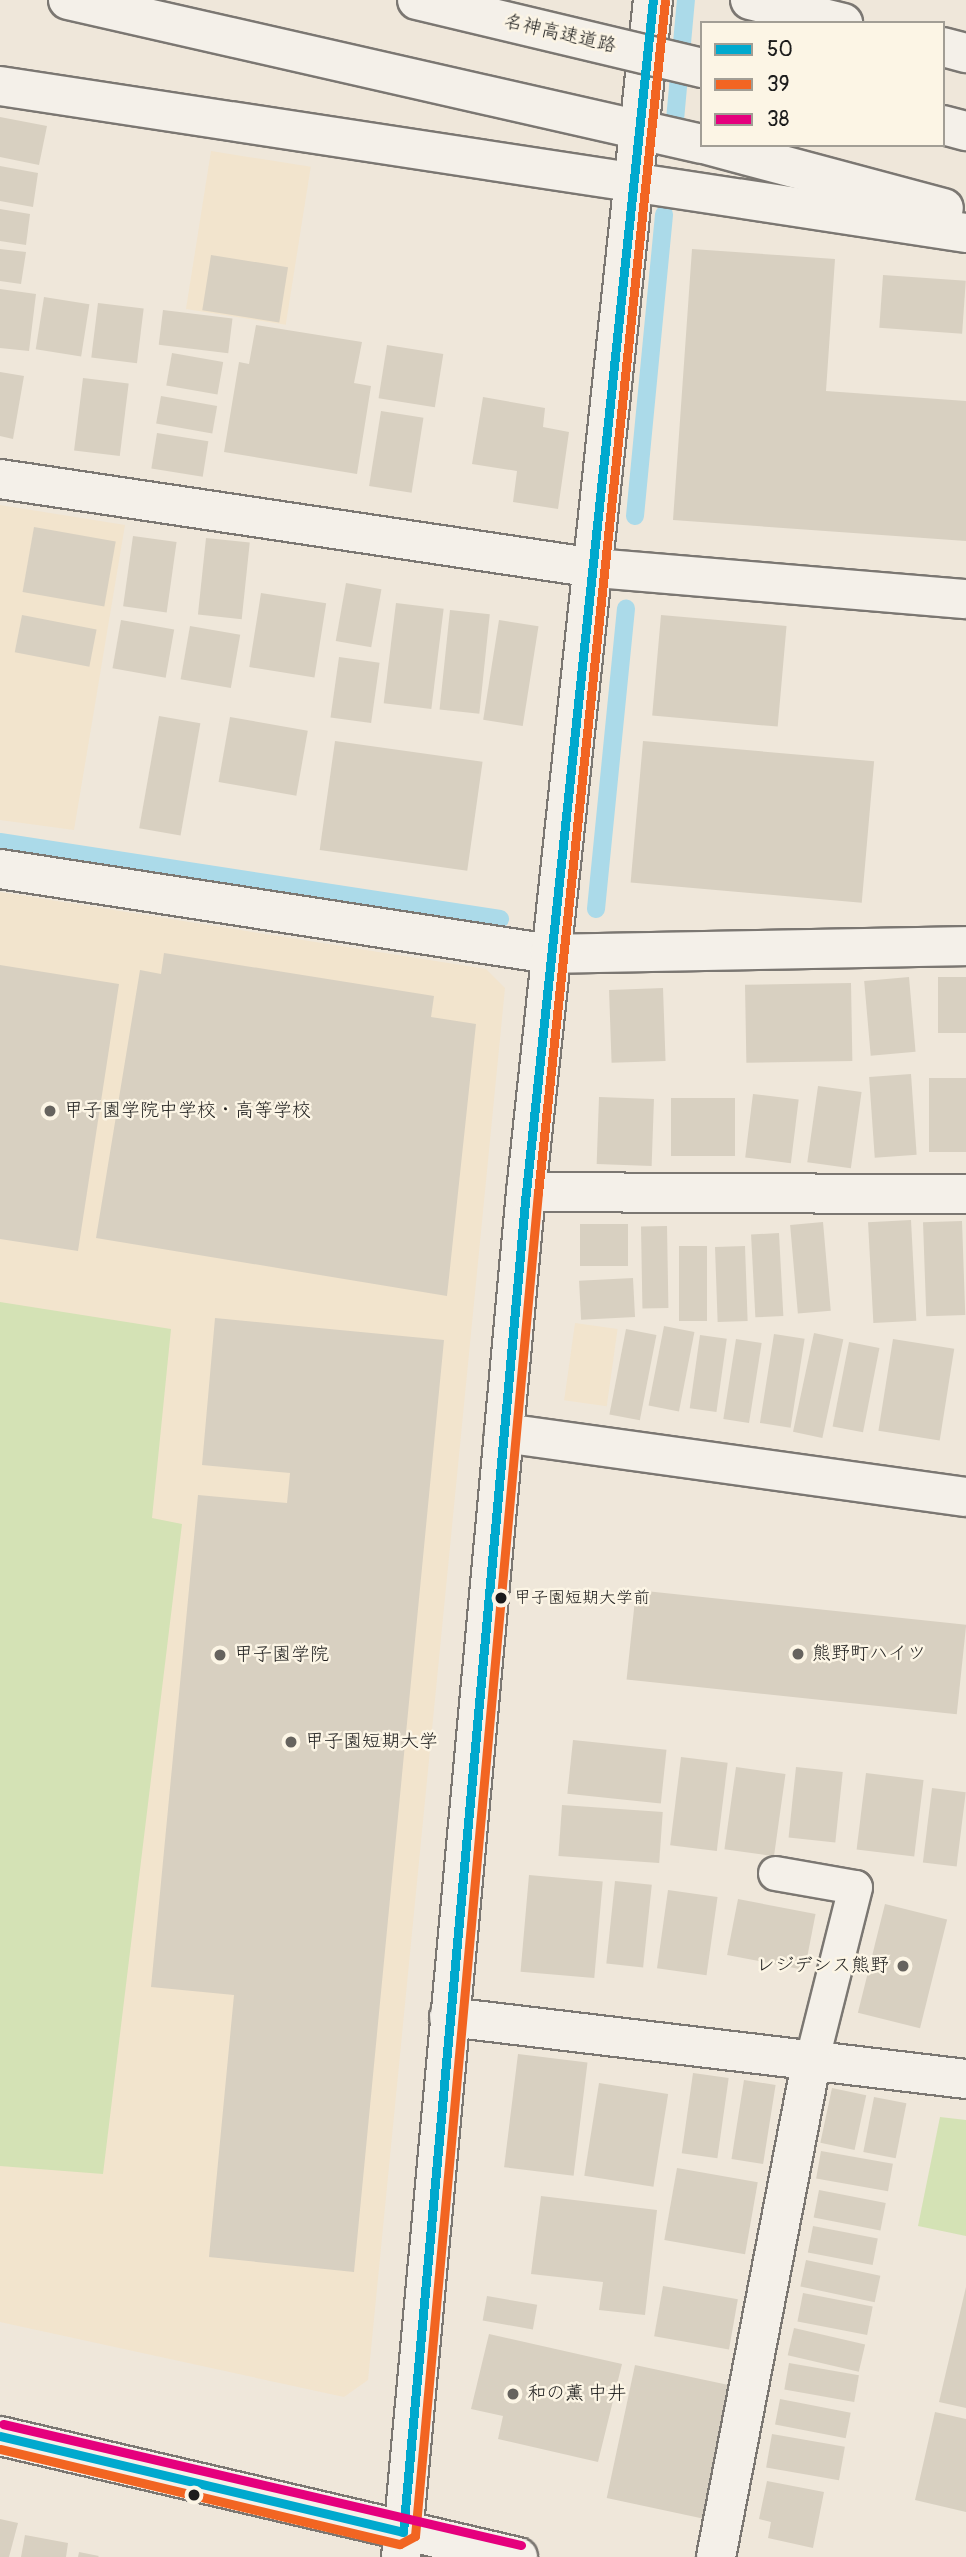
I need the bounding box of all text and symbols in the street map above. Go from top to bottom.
street label: 名神高速道路 [502,10,618,58]
legend [700,21,945,147]
text: 50 [767,36,793,63]
text: 39 [767,71,790,98]
text: 38 [767,106,789,133]
place label: 甲子園学院中学校・高等学校 [64,1100,311,1122]
marker: 甲子園学院中学校・高等学校 [42,1103,58,1119]
place label: 甲子園短期大学前 [514,1588,650,1608]
marker: 甲子園短期大学前 [494,1591,508,1605]
place label: 熊野町ハイツ [812,1643,926,1665]
place label: 甲子園学院 [234,1644,329,1666]
marker: 熊野町ハイツ [790,1646,806,1662]
marker: 甲子園学院 [212,1647,228,1663]
place label: 甲子園短期大学 [305,1731,438,1753]
marker: 甲子園短期大学 [283,1734,299,1750]
place label: レジデンス熊野 [756,1955,889,1977]
marker: レジデンス熊野 [895,1958,911,1974]
place label: 和の薫 中井 [527,2383,626,2405]
marker: 和の薫 中井 [505,2386,521,2402]
unlabelled marker [187,2488,201,2502]

